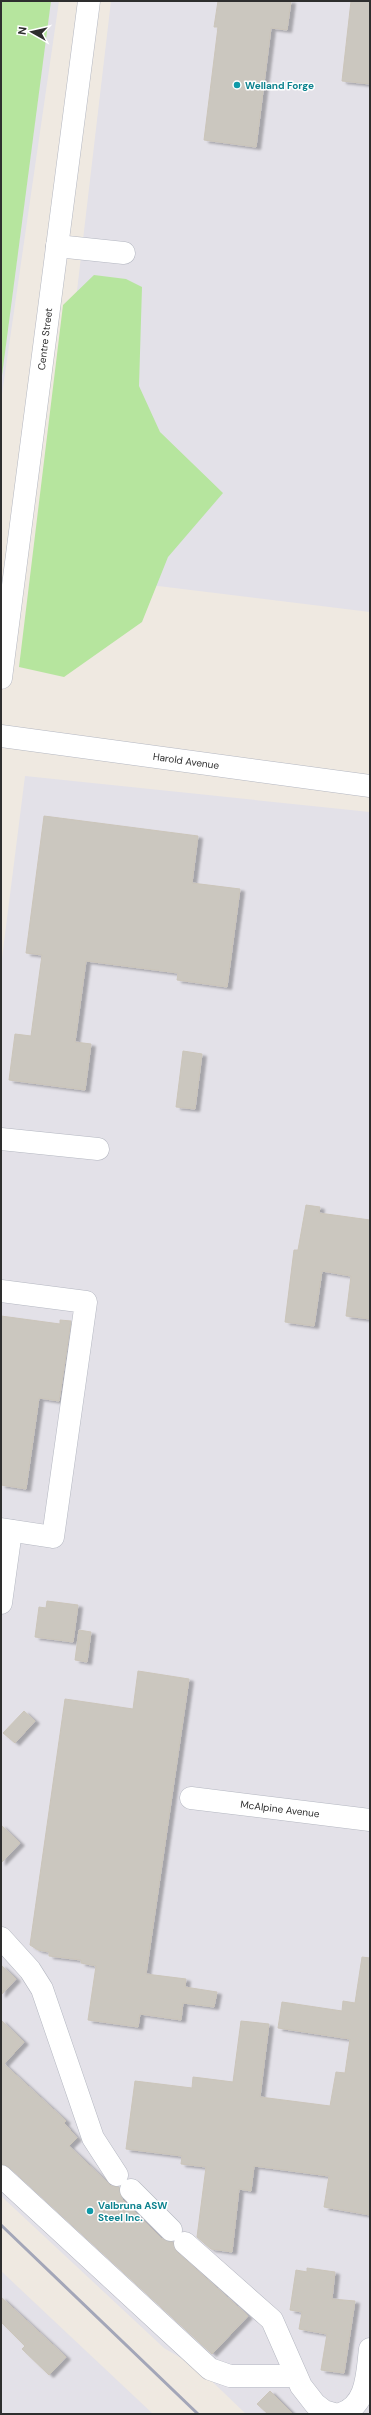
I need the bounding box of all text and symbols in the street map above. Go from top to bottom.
north arrow [12,12,52,52]
text: N [15,26,30,36]
place label: Welland Forge [245,79,314,92]
marker: Welland Forge [232,80,242,90]
street label: Centre Street [35,307,55,371]
street label: Harold Avenue [152,750,220,772]
street label: McAlpine Avenue [240,1798,321,1820]
place label: Valbruna ASW Steel Inc. [98,2199,167,2224]
marker: Valbruna ASW Steel Inc. [85,2206,95,2216]

